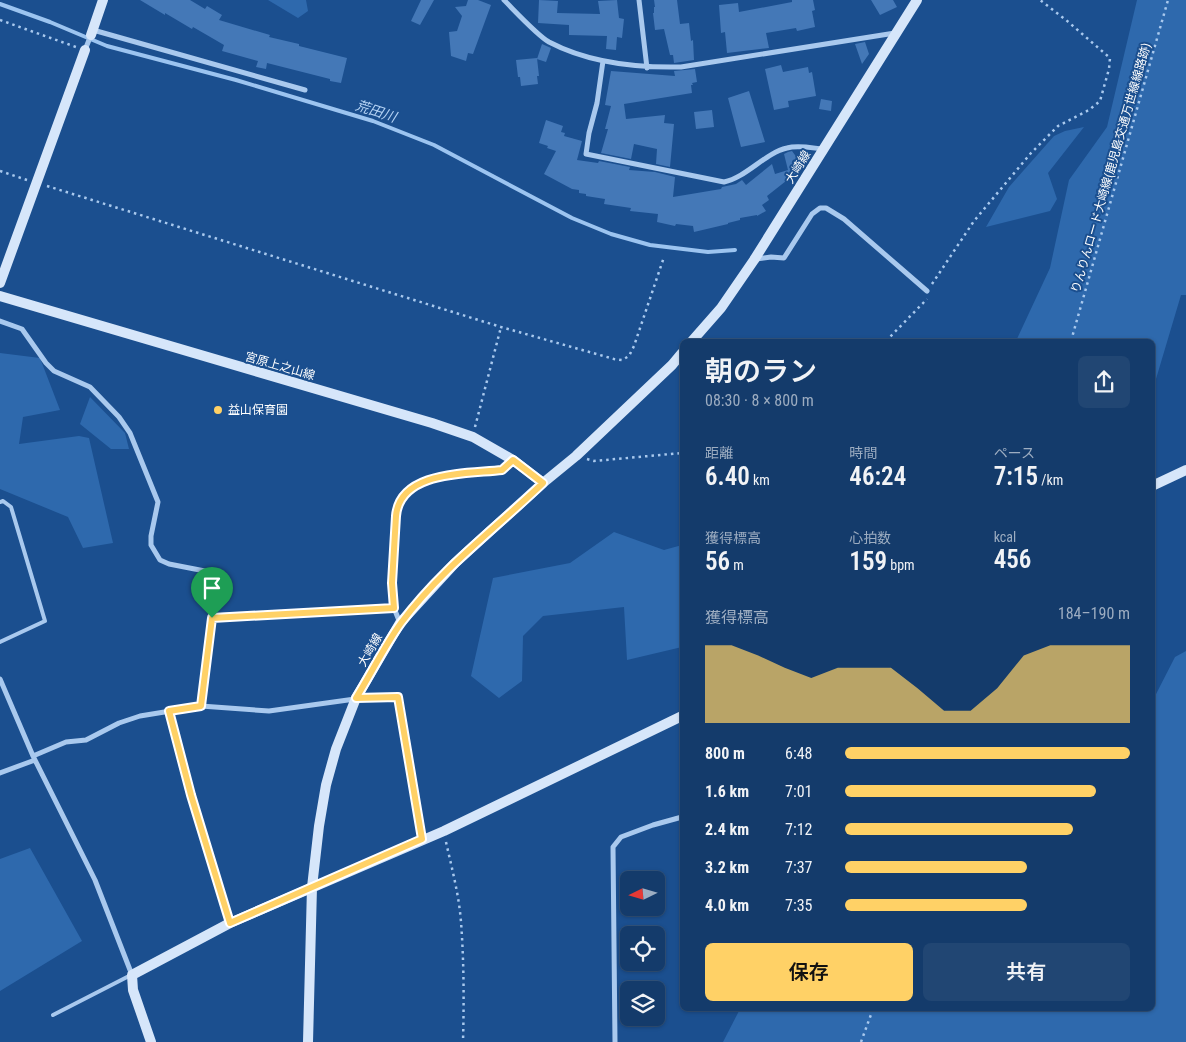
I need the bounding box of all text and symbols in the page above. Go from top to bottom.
street label: りんりんロード大崎線(鹿児島交通万世線線路跡) [1068,41,1154,295]
water label: 荒田川 [354,97,400,126]
street label: 大崎線 [783,148,813,186]
street label: 宮原上之山線 [243,349,317,383]
text: 朝のラン [705,355,817,388]
button: share [1078,356,1130,408]
text: 08:30 · 8 × 800 m [705,391,814,410]
place label: 益山保育園 [228,403,288,417]
marker: 益山保育園 [212,404,224,416]
text: 距離 [705,445,733,461]
text: 時間 [849,445,877,461]
text: ペース [994,445,1035,461]
text: 6.40 [705,462,750,491]
text: 46:24 [849,462,906,491]
text: 7:15 [994,462,1038,491]
text: km [750,472,770,488]
text: /km [1038,472,1063,488]
text: kcal [994,529,1016,545]
text: 獲得標高 [705,530,761,546]
text: 心拍数 [849,530,891,546]
text: 456 [994,545,1031,574]
text: 56 [705,547,730,576]
text: 159 [849,547,887,576]
text: m [730,557,744,573]
text: bpm [887,557,915,573]
pin [191,567,233,618]
icon: arrive [198,574,226,602]
text: 184–190 m [1058,604,1130,623]
text: 獲得標高 [705,608,769,627]
street label: 大崎線 [355,631,385,669]
text: 800 m [705,744,745,763]
text: 6:48 [785,744,812,763]
text: 1.6 km [705,782,749,801]
text: 7:01 [785,782,812,801]
text: 2.4 km [705,820,749,839]
text: 7:12 [785,820,812,839]
text: 3.2 km [705,858,749,877]
text: 7:37 [785,858,812,877]
north arrow [620,871,665,916]
map controls [620,871,665,1026]
text: 4.0 km [705,896,749,915]
text: 7:35 [785,896,812,915]
button: locate [620,926,665,971]
button: 保存 [705,943,913,1001]
button: 共有 [923,943,1130,1001]
button: layers [620,981,665,1026]

